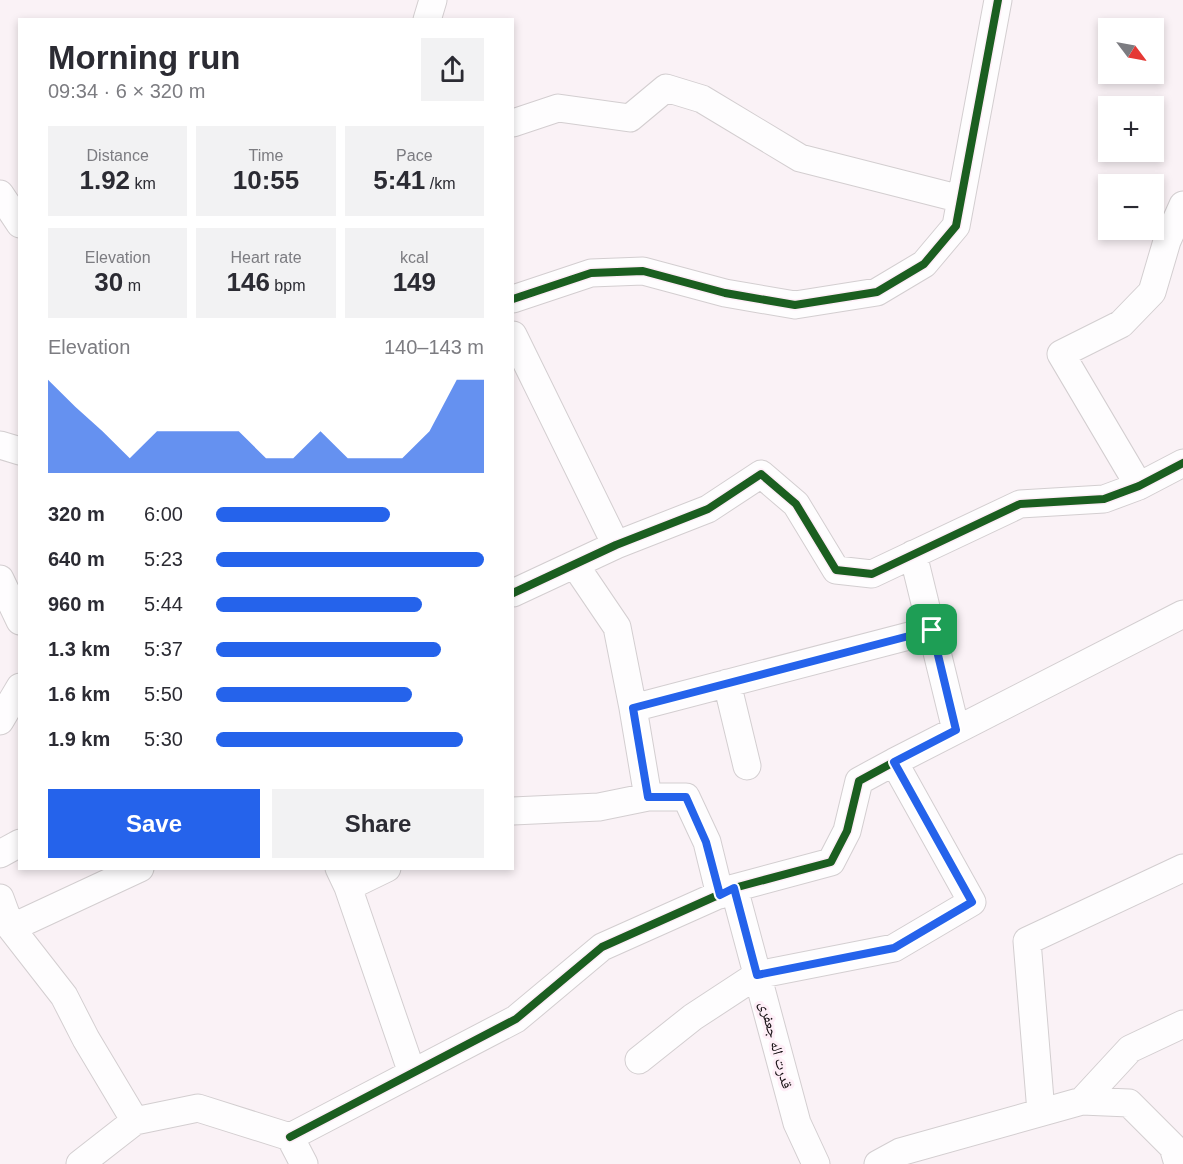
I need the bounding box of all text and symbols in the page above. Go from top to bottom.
north arrow [1098,18,1164,84]
map controls [1098,18,1164,240]
button: share [421,38,484,101]
text: Morning run [48,39,240,76]
text: 09:34 · 6 × 320 m [48,80,205,102]
button: + [1098,96,1164,162]
text: Distance [87,147,149,164]
text: Time [249,147,283,164]
text: Pace [396,147,433,164]
text: 1.92 [79,165,130,195]
text: 10:55 [233,165,299,195]
text: 5:41 [373,165,425,195]
button: − [1098,174,1164,240]
text: km [130,175,156,192]
text: /km [425,175,455,192]
text: Elevation [85,249,151,266]
text: Heart rate [230,249,302,266]
text: kcal [400,249,429,266]
text: 30 [94,267,123,297]
text: 146 [227,267,270,297]
text: 149 [393,267,436,297]
text: m [123,277,141,294]
text: bpm [270,277,305,294]
text: Elevation [48,336,130,358]
text: 140–143 m [384,336,484,358]
text: 320 m [48,503,105,525]
text: 6:00 [144,503,183,525]
text: 640 m [48,548,105,570]
text: 5:23 [144,548,183,570]
text: 960 m [48,593,105,615]
text: 5:44 [144,593,183,615]
pin [906,604,957,655]
icon: arrive [915,613,948,646]
text: 1.3 km [48,638,110,660]
text: 5:37 [144,638,183,660]
text: 1.6 km [48,683,110,705]
text: 5:50 [144,683,183,705]
text: 1.9 km [48,728,110,750]
text: 5:30 [144,728,183,750]
button: Save [48,789,260,858]
button: Share [272,789,484,858]
street label: قدرت اله جعفری [755,999,796,1091]

